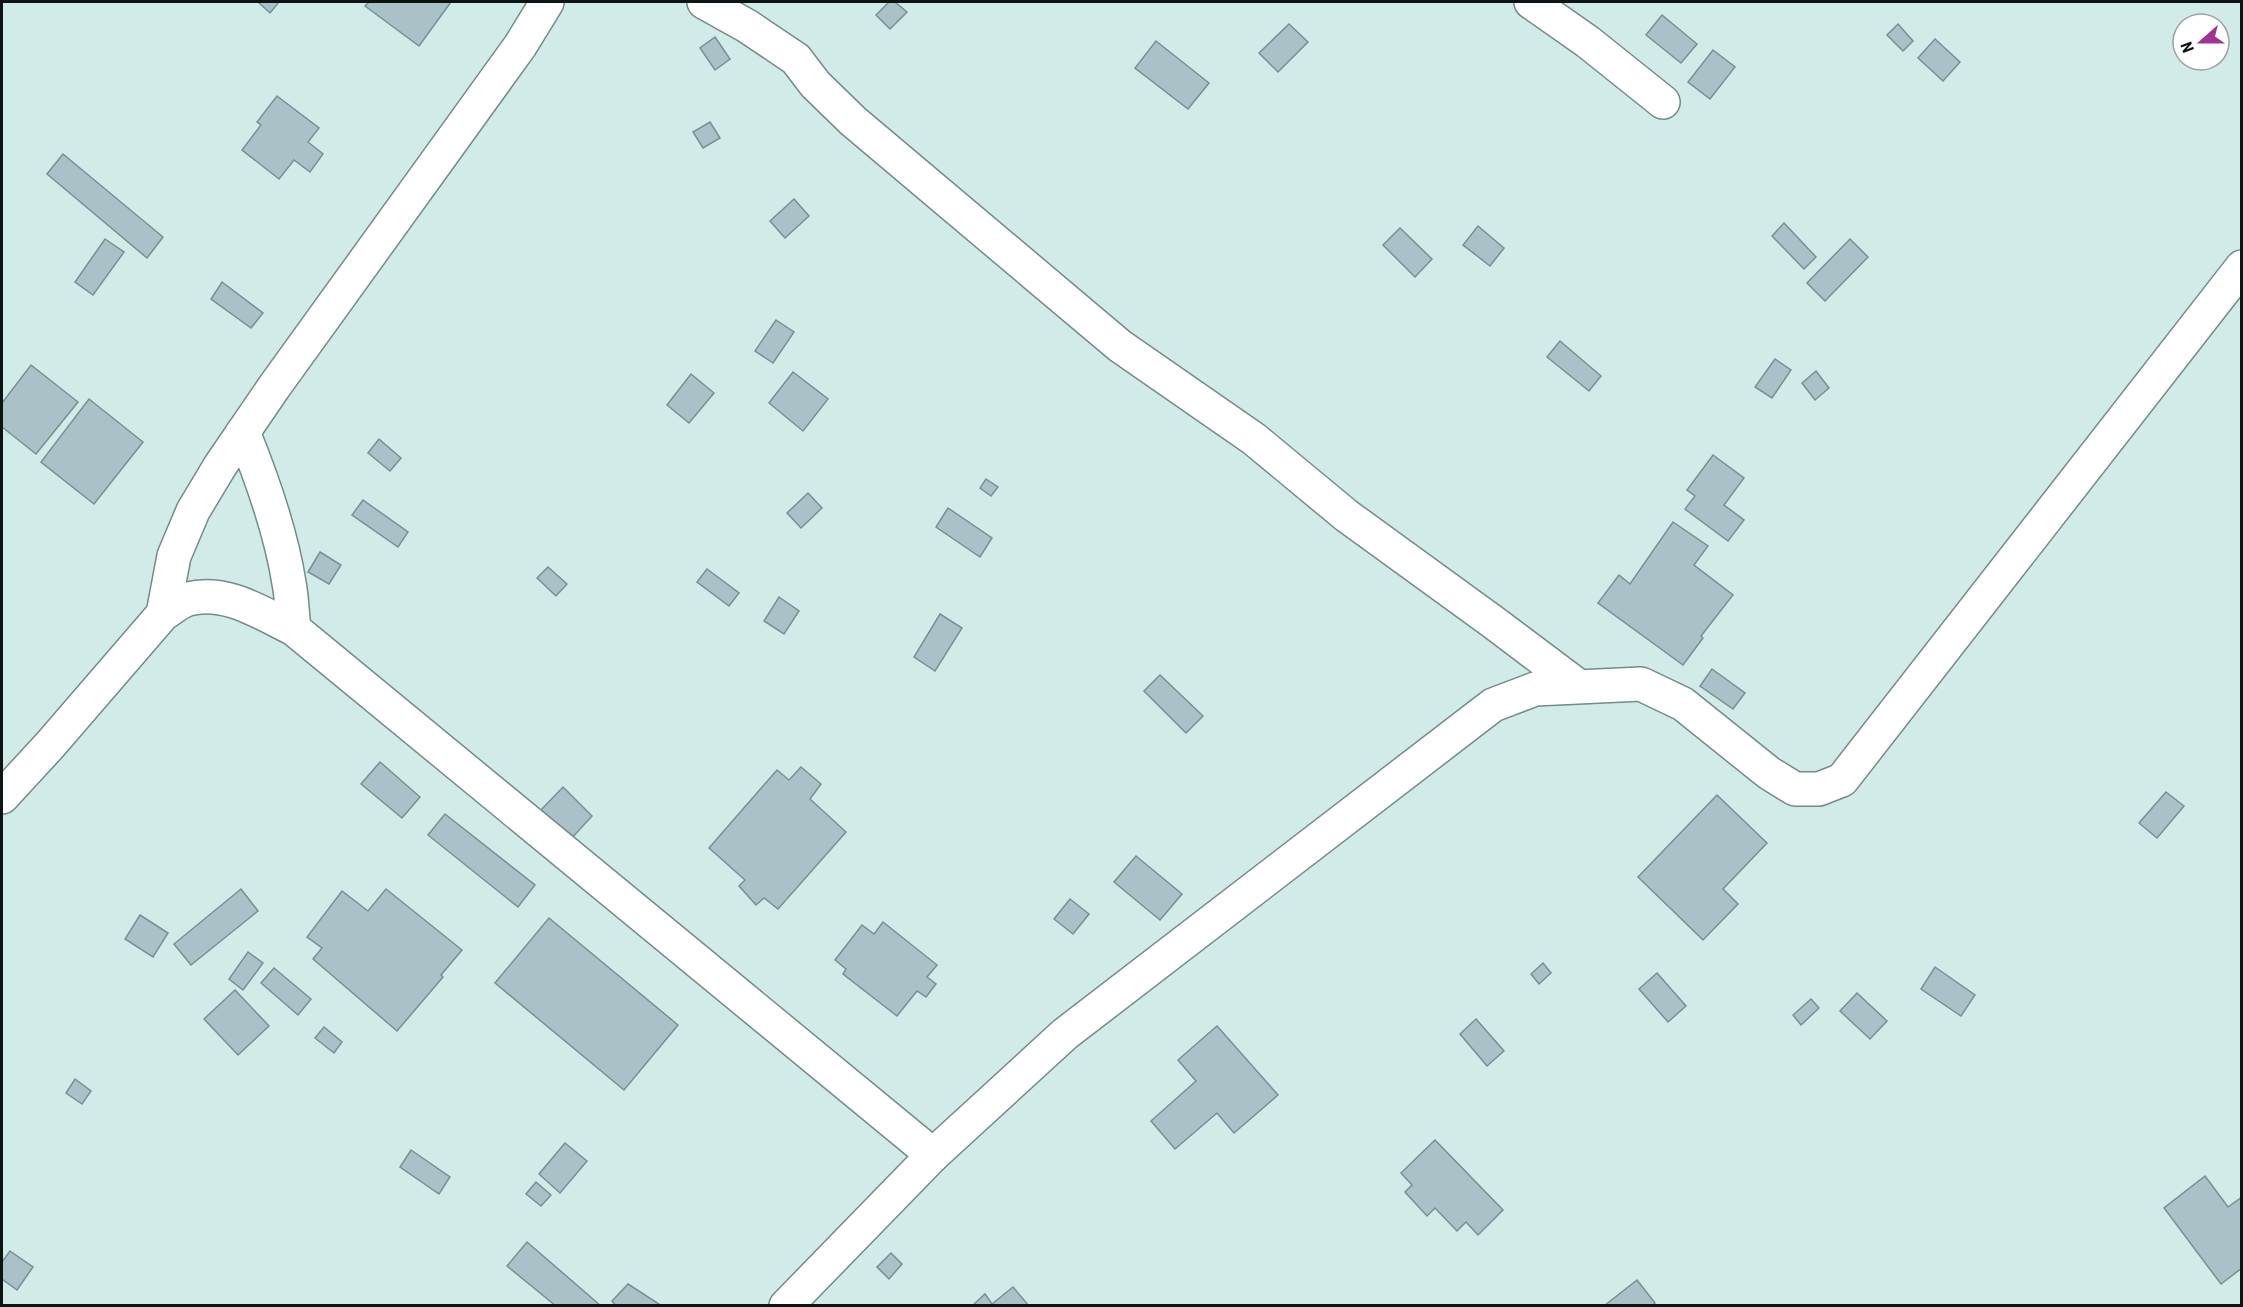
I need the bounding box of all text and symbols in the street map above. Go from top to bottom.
north arrow [2171,12,2231,72]
text: N [2177,39,2198,55]

